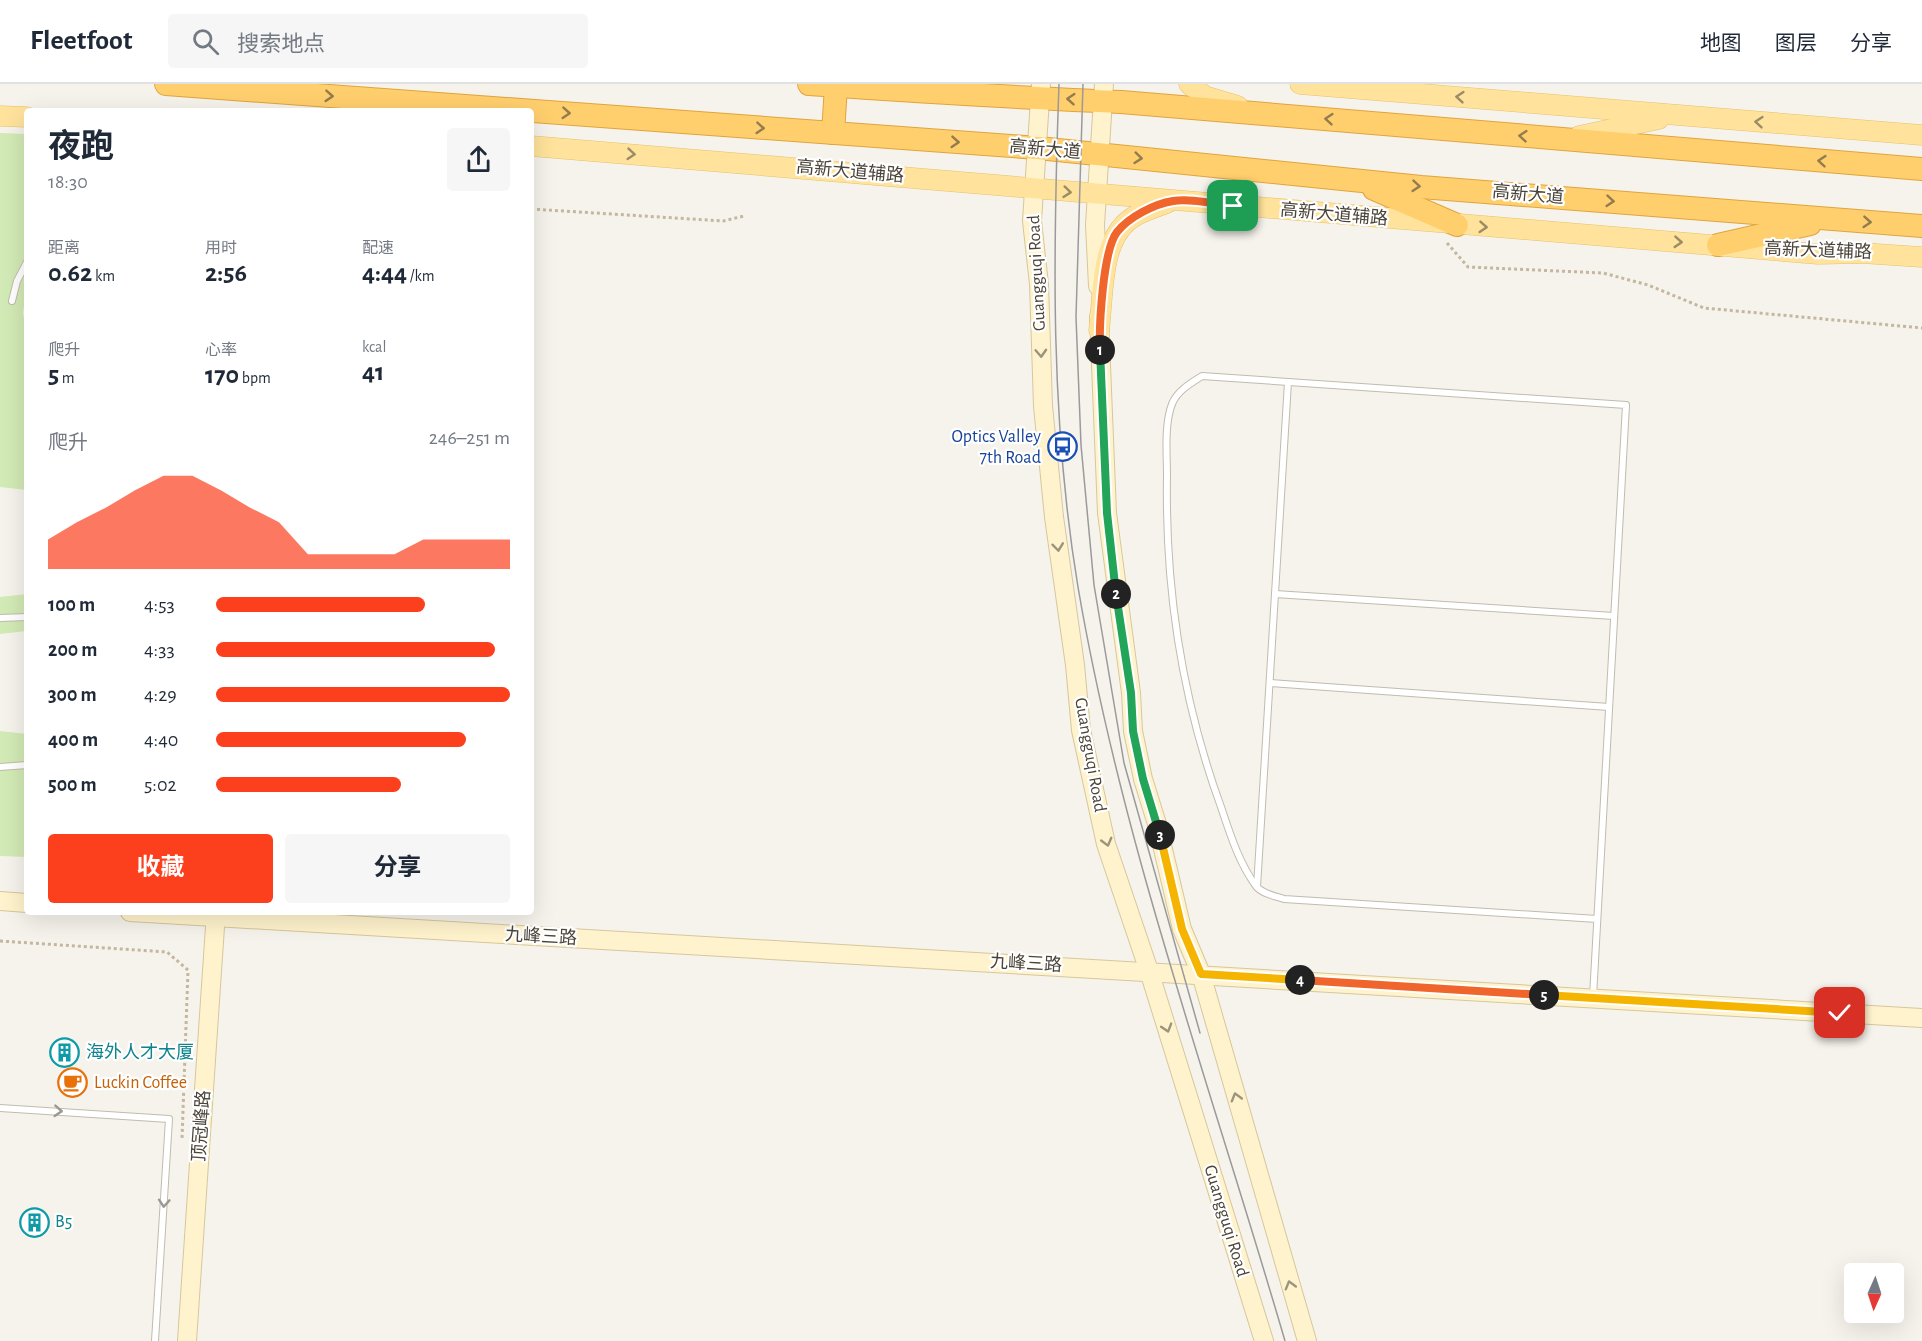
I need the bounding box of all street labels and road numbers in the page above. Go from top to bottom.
street label: 高新大道 [1008,136,1082,162]
street label: 高新大道辅路 [795,156,905,186]
street label: 高新大道 [1491,181,1565,207]
street label: 高新大道辅路 [1279,199,1389,229]
street label: Guangguqi Road [1025,215,1049,331]
street label: 高新大道辅路 [1764,238,1872,262]
street label: Guangguqi Road [1071,696,1109,814]
street label: 九峰三路 [505,924,578,948]
street label: 九峰三路 [990,951,1063,975]
street label: 顶冠峰路 [189,1089,213,1163]
street label: Guangguqi Road [1200,1163,1252,1279]

